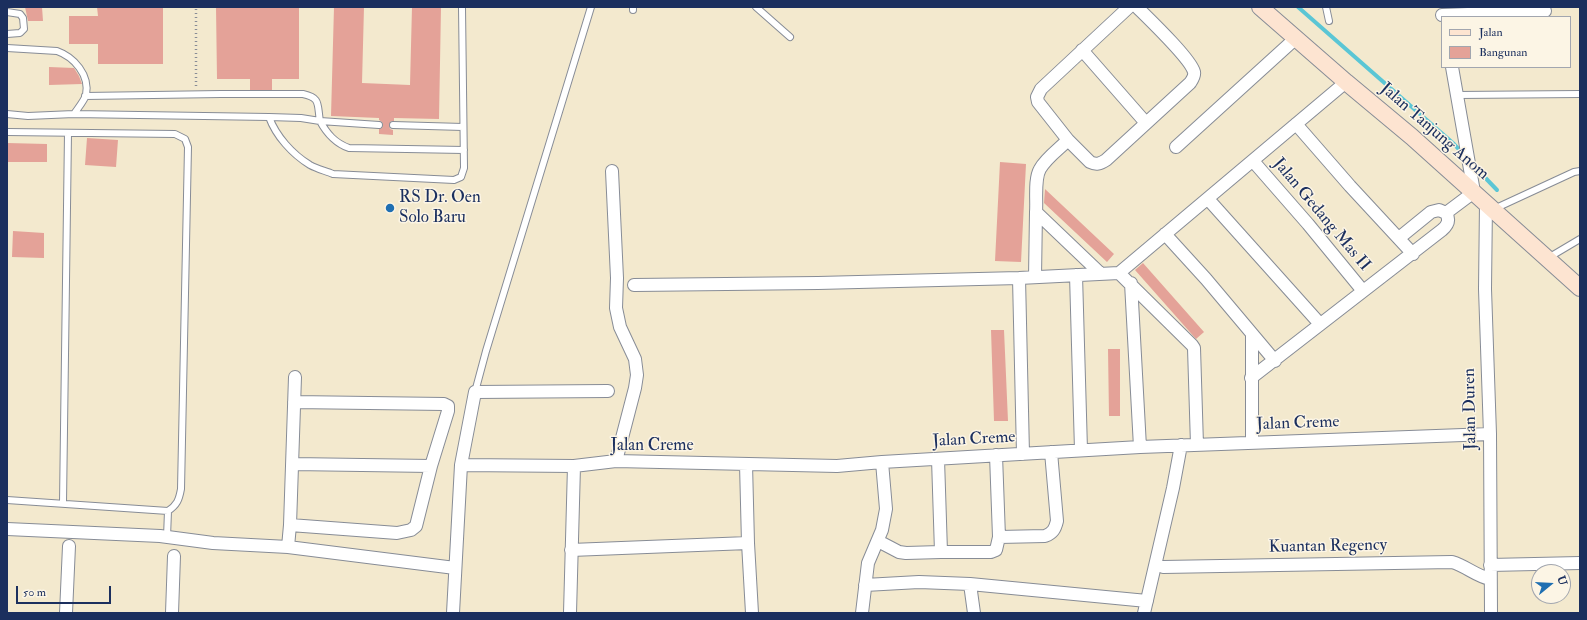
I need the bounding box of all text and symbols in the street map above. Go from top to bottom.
legend [1441,16,1571,68]
text: Jalan [1479,25,1503,40]
text: Bangunan [1479,45,1528,60]
street label: Jalan Tanjung Anom [1375,79,1493,185]
street label: Jalan Gedang Mas II [1268,154,1374,276]
place label: RS Dr. Oen Solo Baru [399,188,481,228]
marker: RS Dr. Oen Solo Baru [384,202,396,214]
street label: Jalan Duren [1460,368,1482,450]
street label: Jalan Creme [1256,412,1340,436]
street label: Jalan Creme [932,428,1016,452]
street label: Jalan Creme [610,436,694,456]
street label: Kuantan Regency [1269,536,1387,558]
north arrow [1531,564,1571,604]
text: U [1554,574,1570,587]
scale bar [18,578,113,604]
text: 50 m [23,585,46,600]

